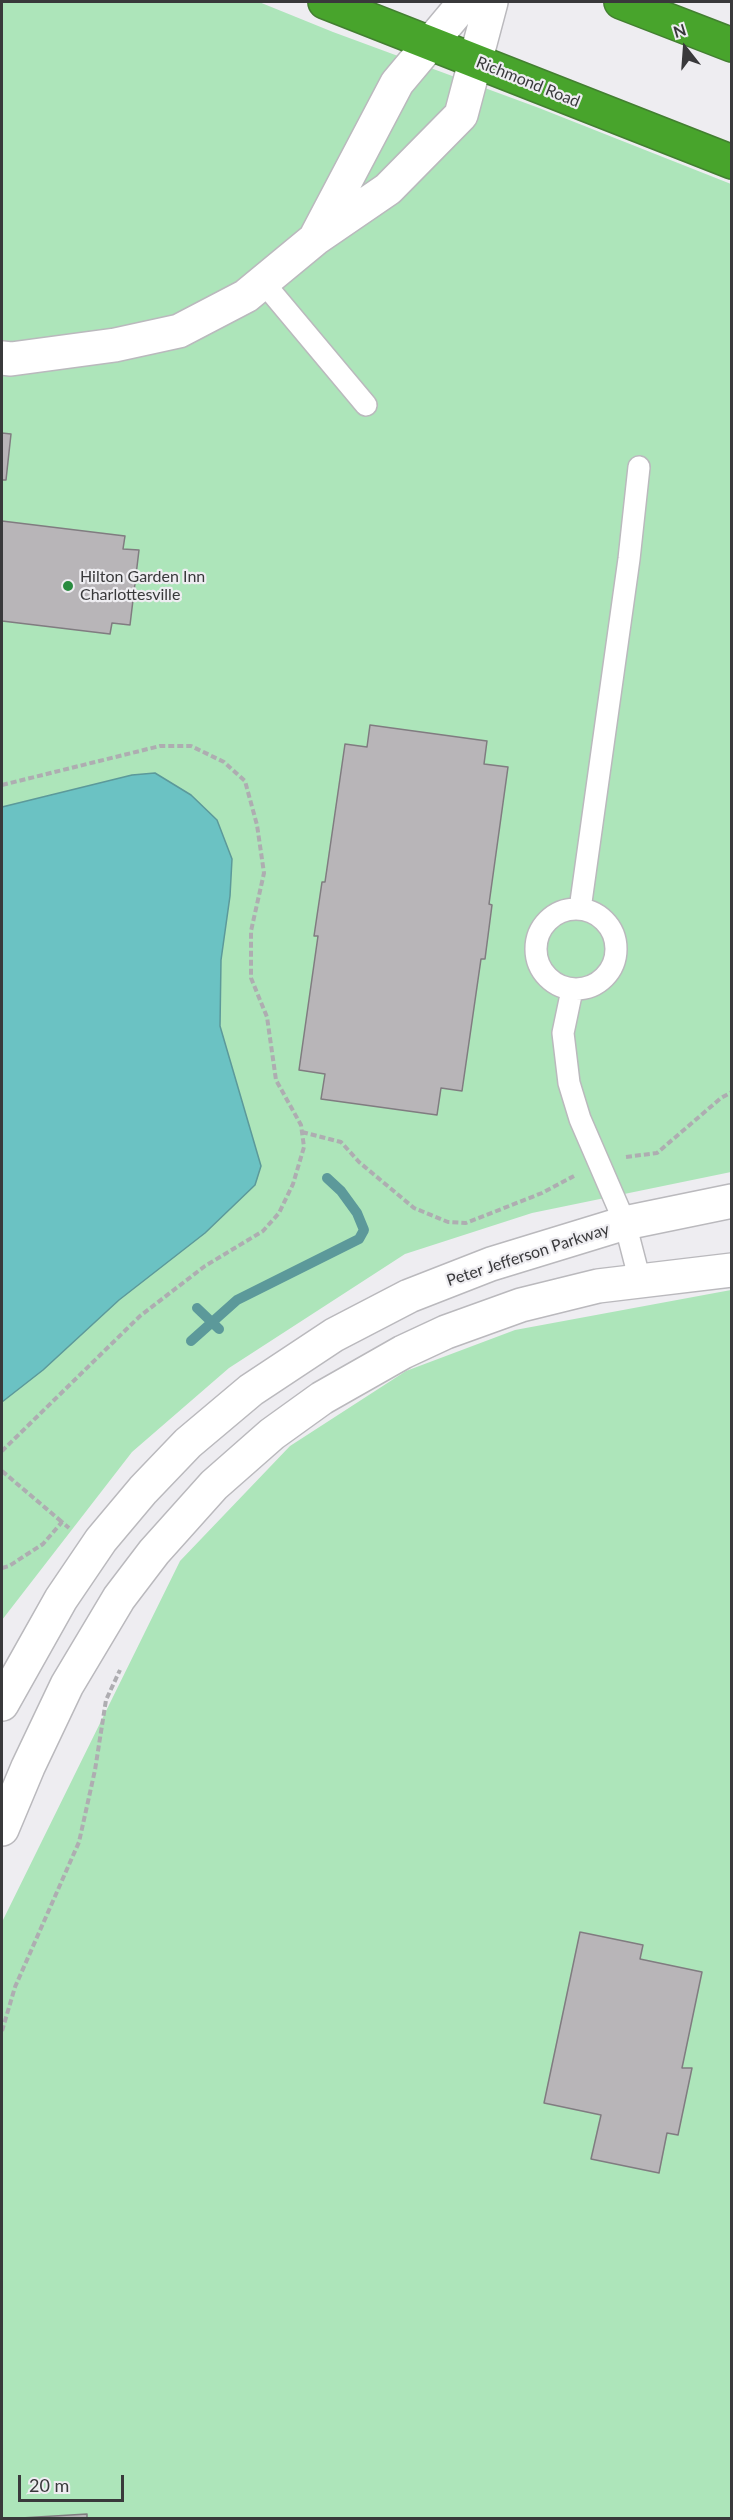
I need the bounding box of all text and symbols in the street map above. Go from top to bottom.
north arrow [655,18,715,78]
text: N [671,19,688,41]
street label: Richmond Road [473,52,583,112]
place label: Hilton Garden Inn Charlottesville [80,567,205,605]
marker: Hilton Garden Inn Charlottesville [61,579,75,593]
street label: Peter Jefferson Parkway [444,1220,612,1290]
scale bar [21,2463,128,2501]
text: 20 m [29,2474,69,2496]

